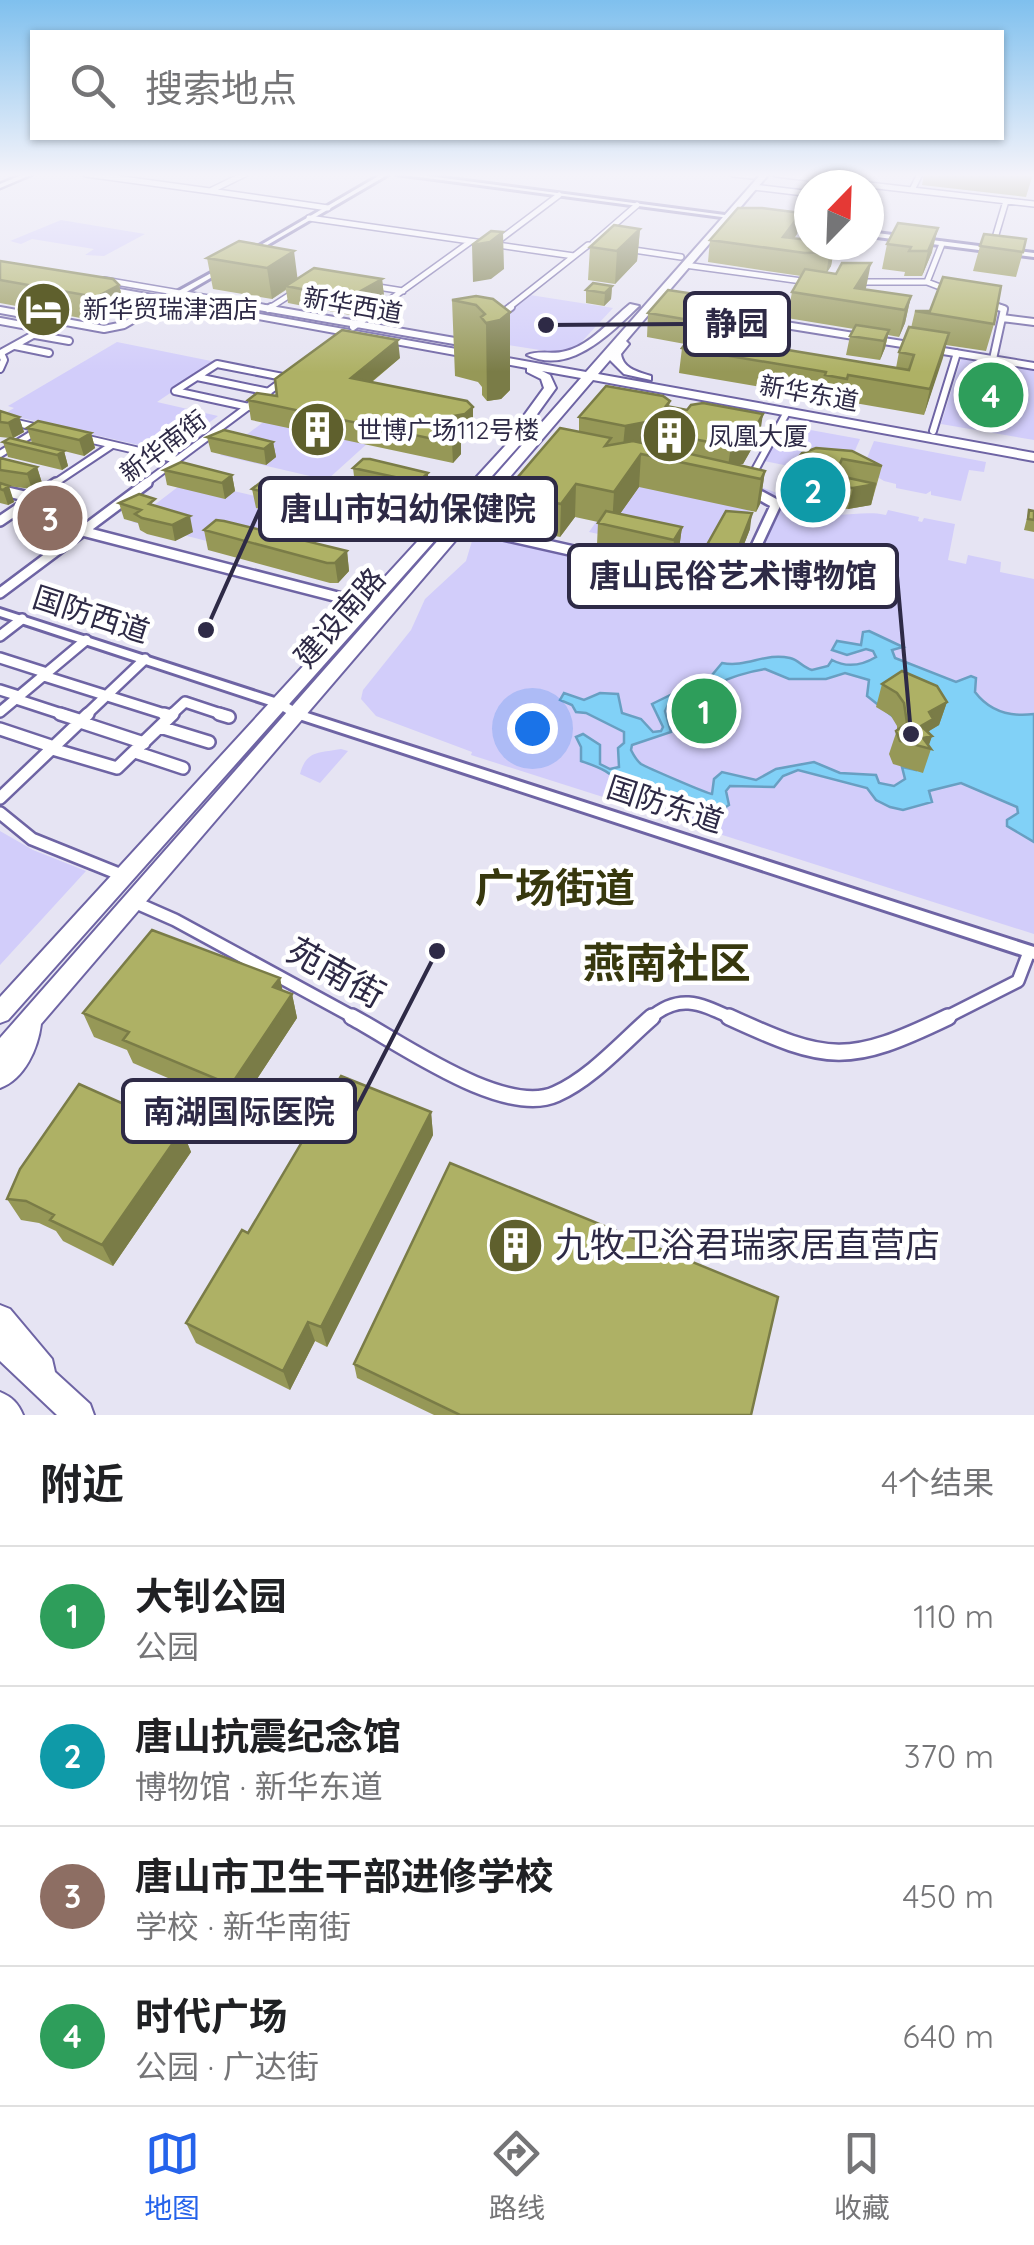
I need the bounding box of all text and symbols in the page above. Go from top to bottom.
search box [30,30,1004,140]
icon: search [65,58,120,113]
text: 搜索地点 [145,64,297,112]
north arrow [794,170,884,260]
hotel icon: 新华贸瑞津酒店 [14,279,74,339]
street label: 新华西道 [301,281,405,328]
place label: 新华贸瑞津酒店 [83,293,258,324]
callout: 静园 [685,293,789,355]
text: 静园 [705,303,769,343]
pin: 4 [958,358,1024,432]
street label: 新华东道 [757,369,861,416]
building icon: 世博广场112号楼 [288,400,348,460]
street label: 新华南街 [113,403,212,488]
building icon: 凤凰大厦 [639,406,699,466]
place label: 世博广场112号楼 [357,414,539,445]
place label: 凤凰大厦 [708,420,808,451]
pin: 2 [780,452,846,528]
callout: 唐山市妇幼保健院 [260,478,556,540]
pin: 3 [18,480,82,556]
text: 唐山市妇幼保健院 [280,488,536,528]
callout: 唐山民俗艺术博物馆 [569,545,897,607]
text: 唐山民俗艺术博物馆 [589,555,877,595]
street label: 建设南路 [286,560,393,675]
street label: 国防西道 [28,577,154,651]
pin: 1 [672,674,736,748]
your location [507,703,558,754]
street label: 国防东道 [602,767,728,841]
district label: 广场街道 [475,862,635,912]
street label: 苑南街 [280,927,393,1017]
district label: 燕南社区 [583,936,751,989]
callout: 南湖国际医院 [123,1080,355,1142]
text: 南湖国际医院 [143,1091,335,1131]
building icon: 九牧卫浴君瑞家居直营店 [486,1215,546,1275]
place label: 九牧卫浴君瑞家居直营店 [555,1222,940,1266]
text: 附近 [40,1457,124,1510]
text: 4个结果 [881,1462,994,1502]
text: 大钊公园 [135,1572,287,1620]
text: 1 [66,1596,79,1636]
text: 110 m [913,1596,994,1636]
text: 公园 [135,1626,199,1666]
text: 唐山抗震纪念馆 [135,1712,401,1760]
text: 2 [63,1736,82,1776]
text: 370 m [904,1736,994,1776]
text: 博物馆 · 新华东道 [135,1766,383,1806]
text: 唐山市卫生干部进修学校 [135,1852,553,1900]
text: 3 [64,1876,81,1916]
text: 450 m [902,1876,994,1916]
text: 学校 · 新华南街 [135,1906,351,1946]
text: 时代广场 [135,1992,287,2040]
text: 4 [63,2016,82,2056]
text: 640 m [902,2016,994,2056]
text: 公园 · 广达街 [135,2046,319,2086]
tab: 地图 [144,2126,200,2226]
tab: 路线 [489,2126,545,2226]
tab: 收藏 [834,2126,890,2226]

